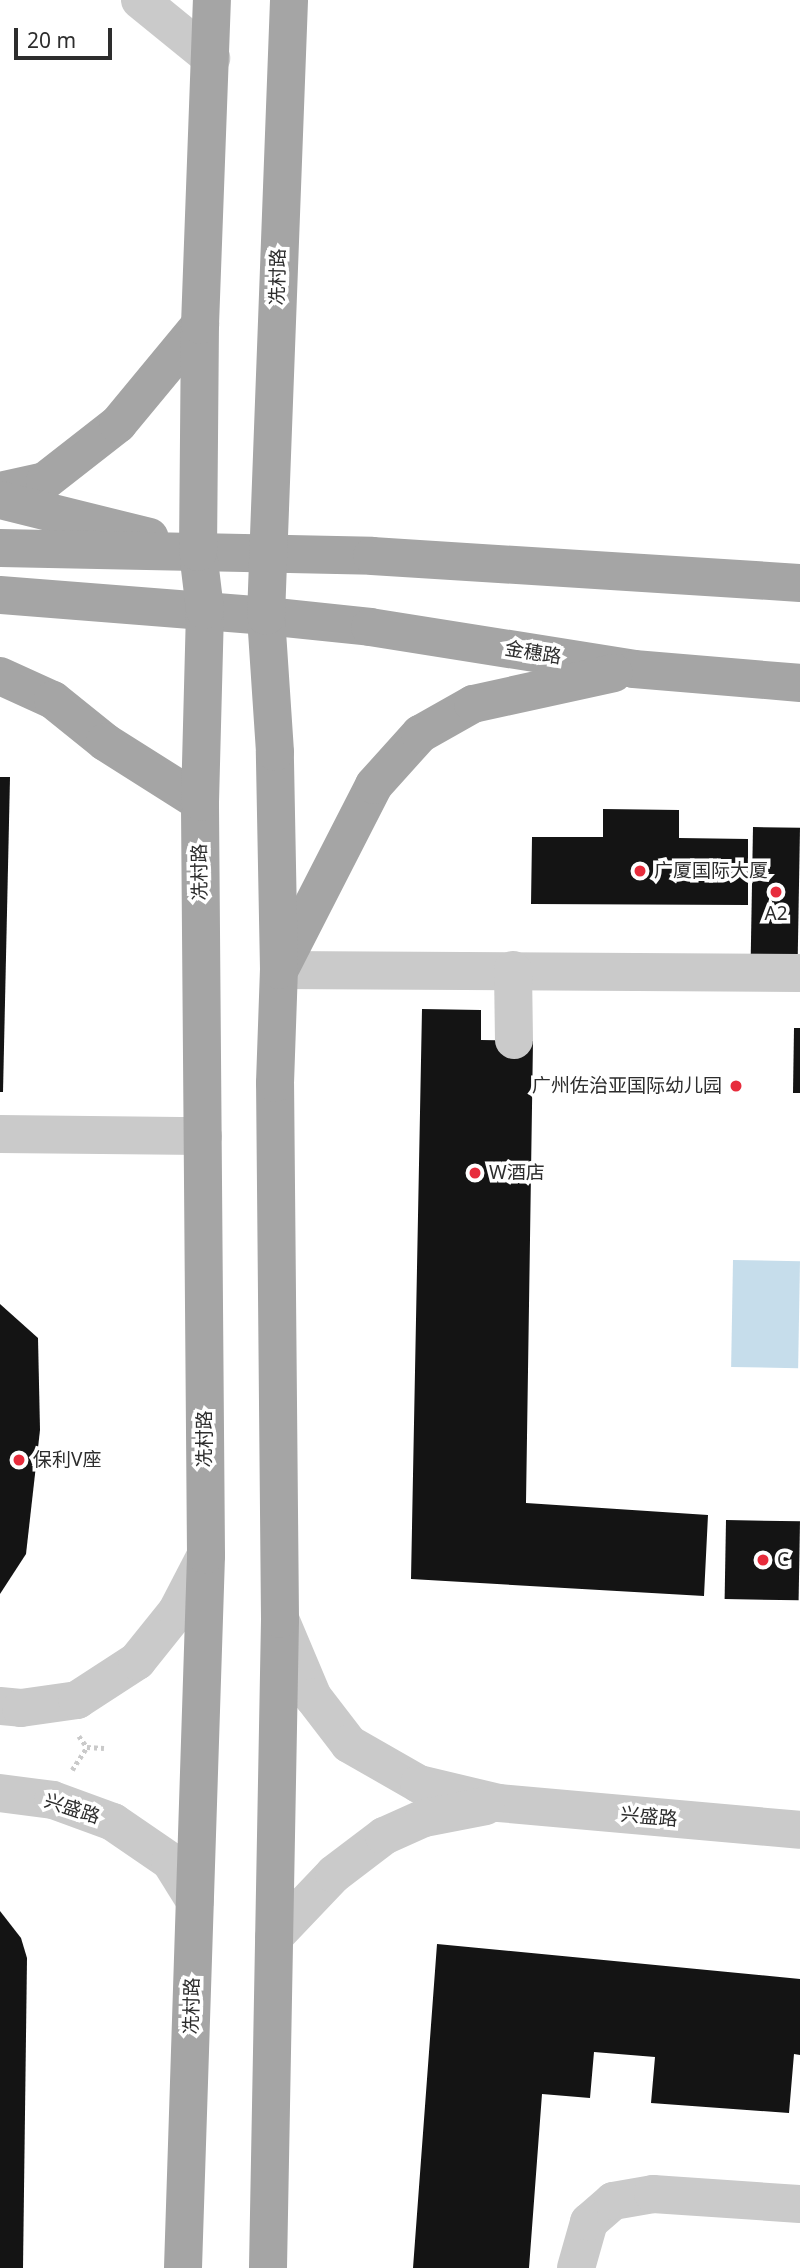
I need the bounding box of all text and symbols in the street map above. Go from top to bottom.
scale bar [18,14,116,58]
text: 20 m [27,26,76,54]
street label: 冼村路 [266,248,290,306]
street label: 金穗路 [503,637,563,669]
street label: 冼村路 [188,843,212,901]
place label: 广厦国际大厦 [654,860,768,882]
marker: 广厦国际大厦 [632,863,648,879]
marker: A2 [768,884,784,900]
place label: A2 [764,903,788,925]
place label: 广州佐治亚国际幼儿园 [532,1075,722,1097]
marker: 广州佐治亚国际幼儿园 [728,1078,744,1094]
place label: W酒店 [489,1162,545,1184]
marker: W酒店 [467,1165,483,1181]
street label: 冼村路 [194,1411,216,1467]
place label: 保利V座 [33,1449,101,1471]
marker: 保利V座 [11,1452,27,1468]
place label: C [777,1549,789,1571]
marker: C [755,1552,771,1568]
street label: 兴盛路 [41,1789,103,1829]
street label: 兴盛路 [620,1803,678,1831]
street label: 冼村路 [180,1977,204,2035]

